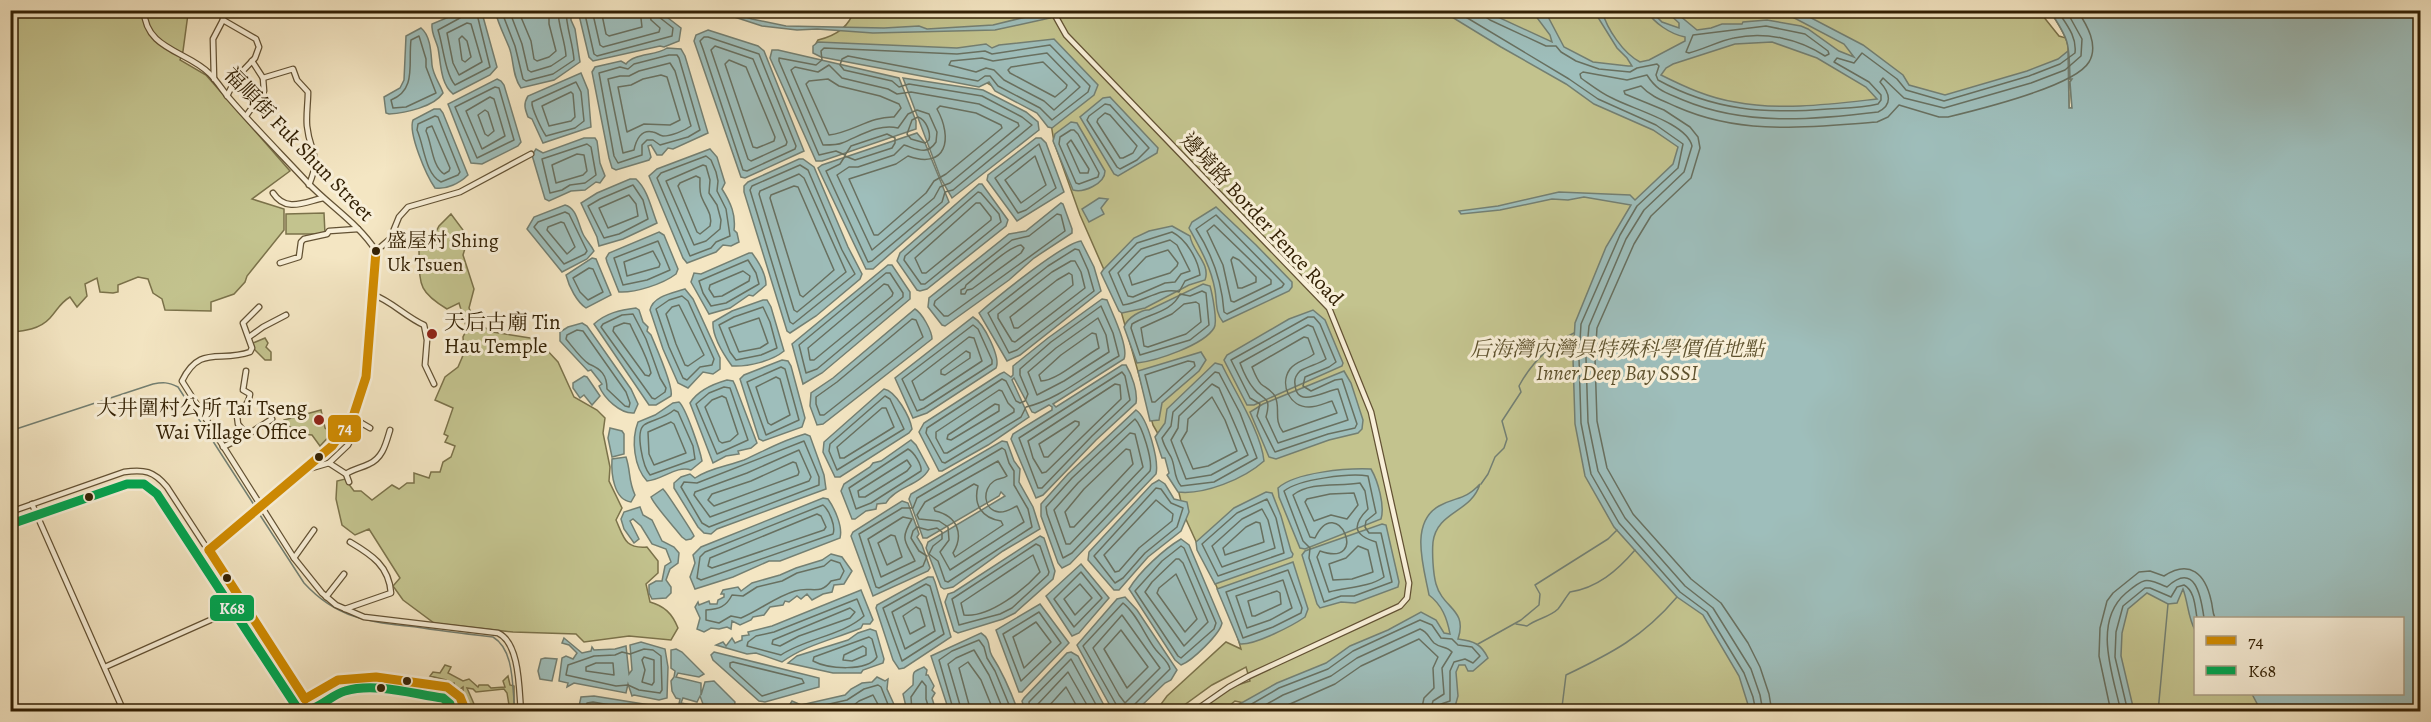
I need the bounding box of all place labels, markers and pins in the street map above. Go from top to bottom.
place label: 盛屋村 Shing Uk Tsuen [387,227,499,278]
marker: 盛屋村 Shing Uk Tsuen [370,245,382,257]
place label: 天后古廟 Tin Hau Temple [444,308,560,360]
marker: 天后古廟 Tin Hau Temple [425,327,439,341]
place label: 大井圍村公所 Tai Tseng Wai Village Office [96,394,307,446]
marker: 大井圍村公所 Tai Tseng Wai Village Office [312,413,326,427]
unlabelled marker [313,451,325,463]
unlabelled marker [83,491,95,503]
unlabelled marker [221,572,233,584]
unlabelled marker [401,675,413,687]
unlabelled marker [375,682,387,694]

